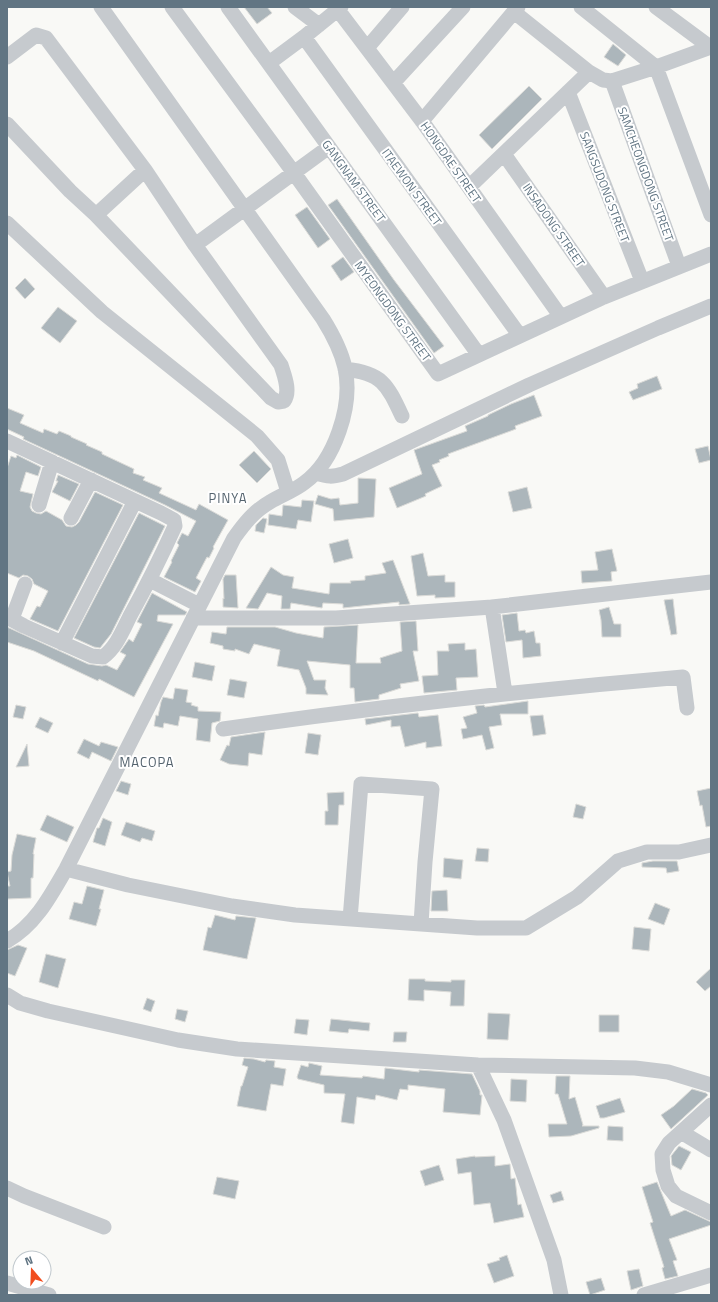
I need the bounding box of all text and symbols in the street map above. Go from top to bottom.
street label: SAMCHEONGDONG STREET [613,104,679,245]
street label: HONGDAE STREET [416,118,487,207]
street label: SANGSUDONG STREET [575,129,635,246]
street label: GANGNAM STREET [318,136,391,227]
street label: ITAEWON STREET [377,144,447,230]
street label: INSADONG STREET [518,179,590,271]
street label: MYEONGDONG STREET [350,257,436,366]
district label: PINYA [209,488,247,508]
district label: MACOPA [119,752,175,772]
north arrow [12,1250,52,1290]
text: N [23,1252,35,1269]

